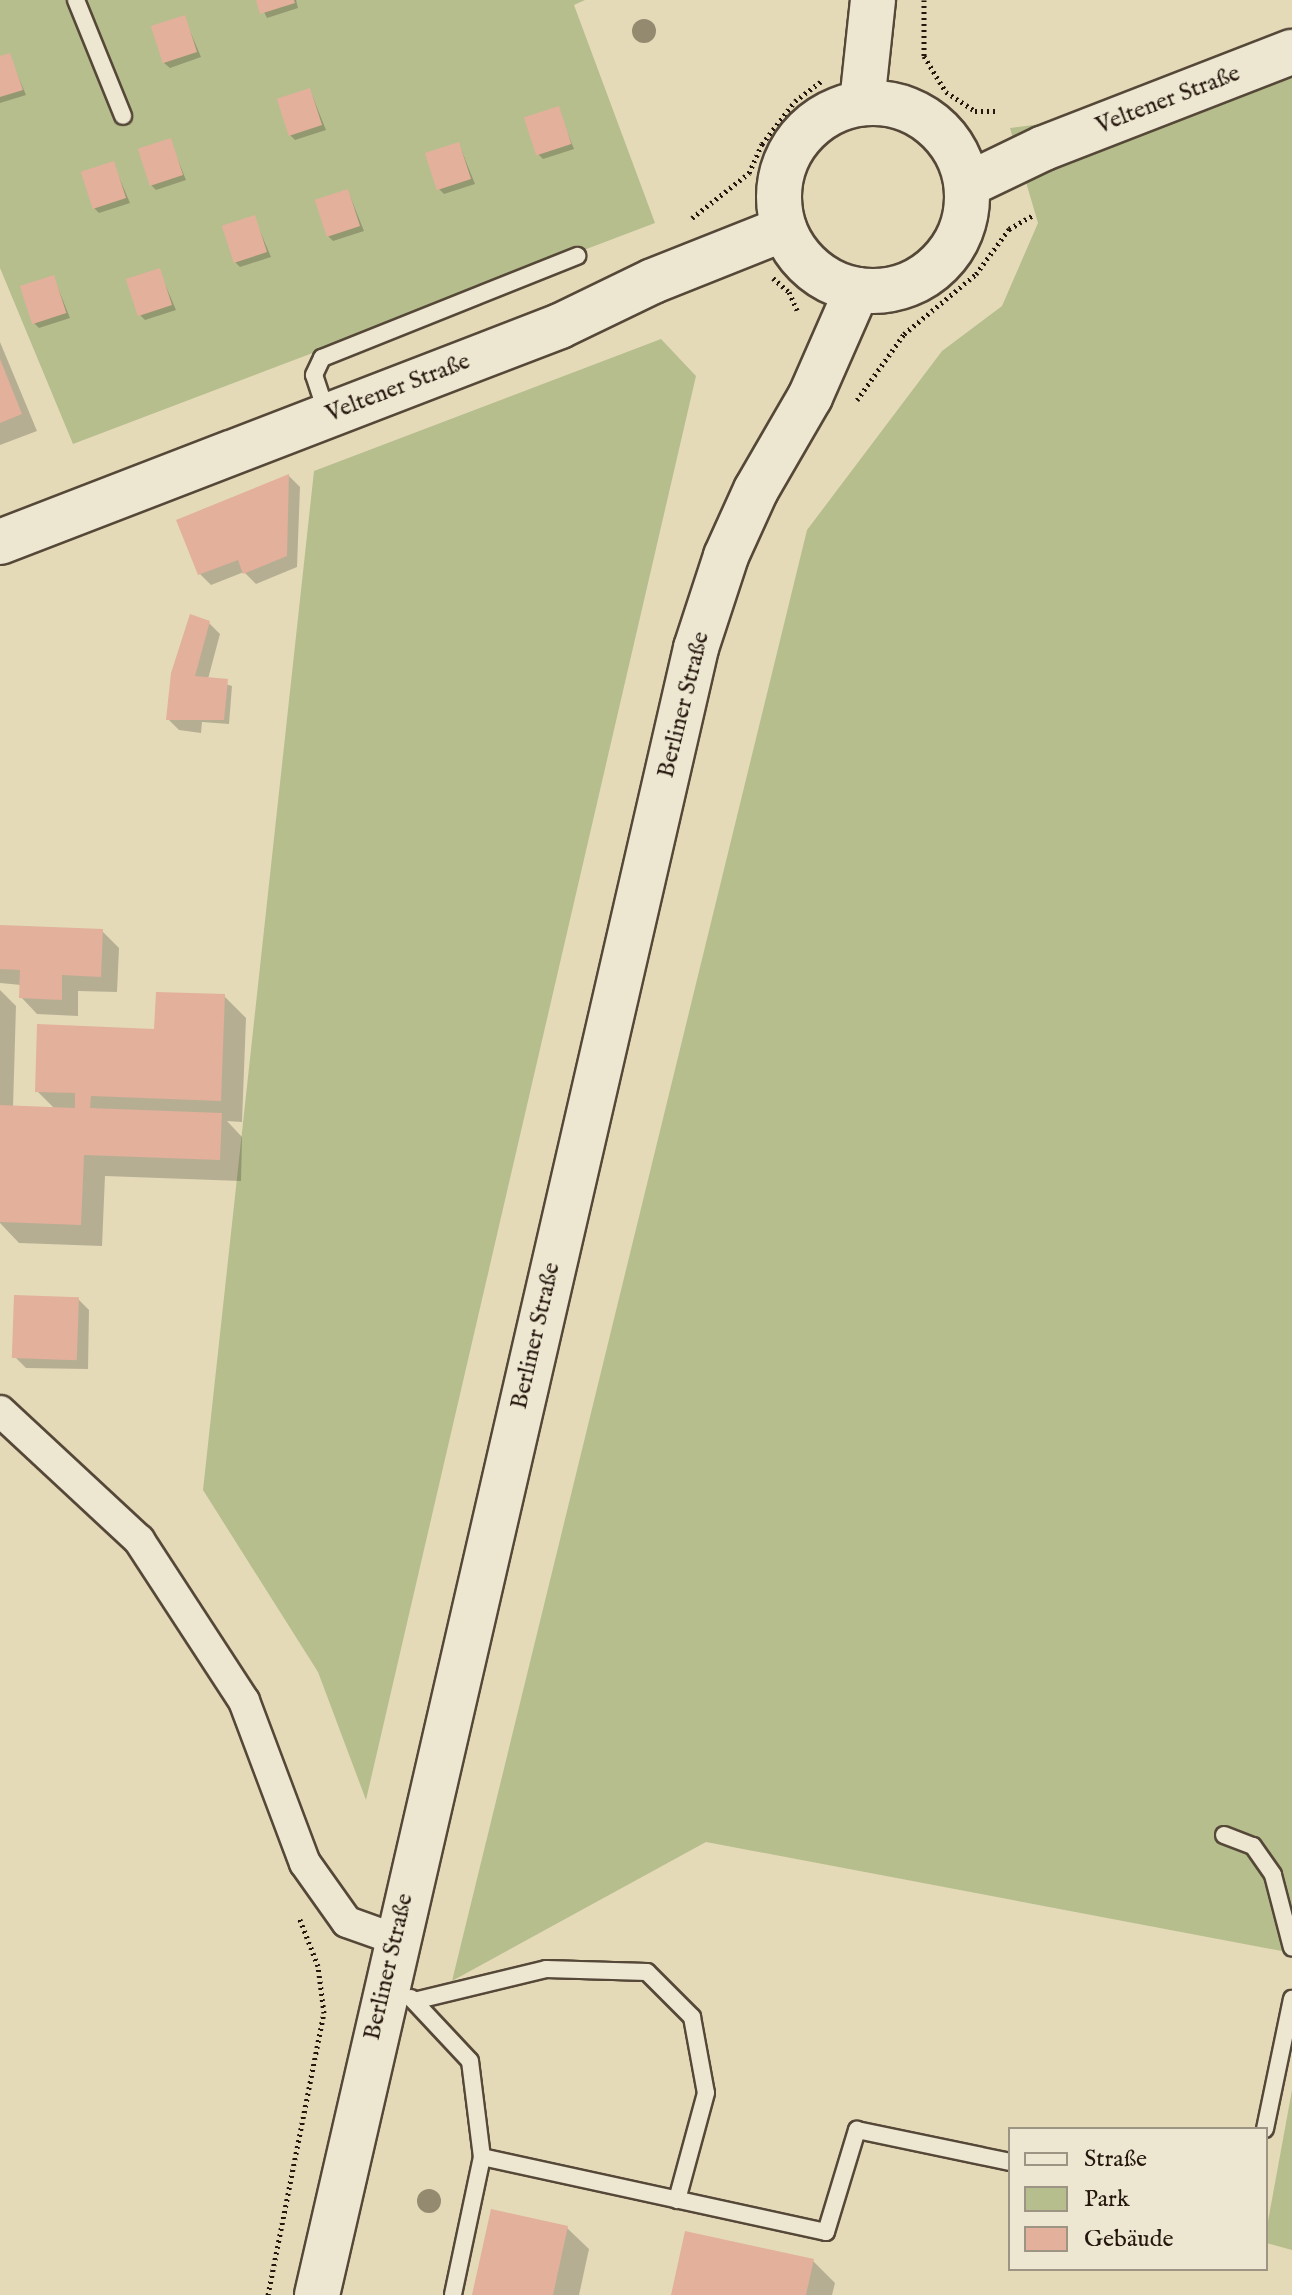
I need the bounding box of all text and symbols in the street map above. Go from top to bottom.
street label: Veltener Straße [1092,59,1244,141]
street label: Veltener Straße [322,347,474,429]
street label: Berliner Straße [652,629,716,781]
street label: Berliner Straße [505,1260,567,1412]
street label: Berliner Straße [358,1891,420,2043]
legend [1008,2127,1268,2271]
text: Straße [1084,2144,1147,2175]
text: Park [1084,2184,1130,2215]
text: Gebäude [1084,2224,1174,2255]

